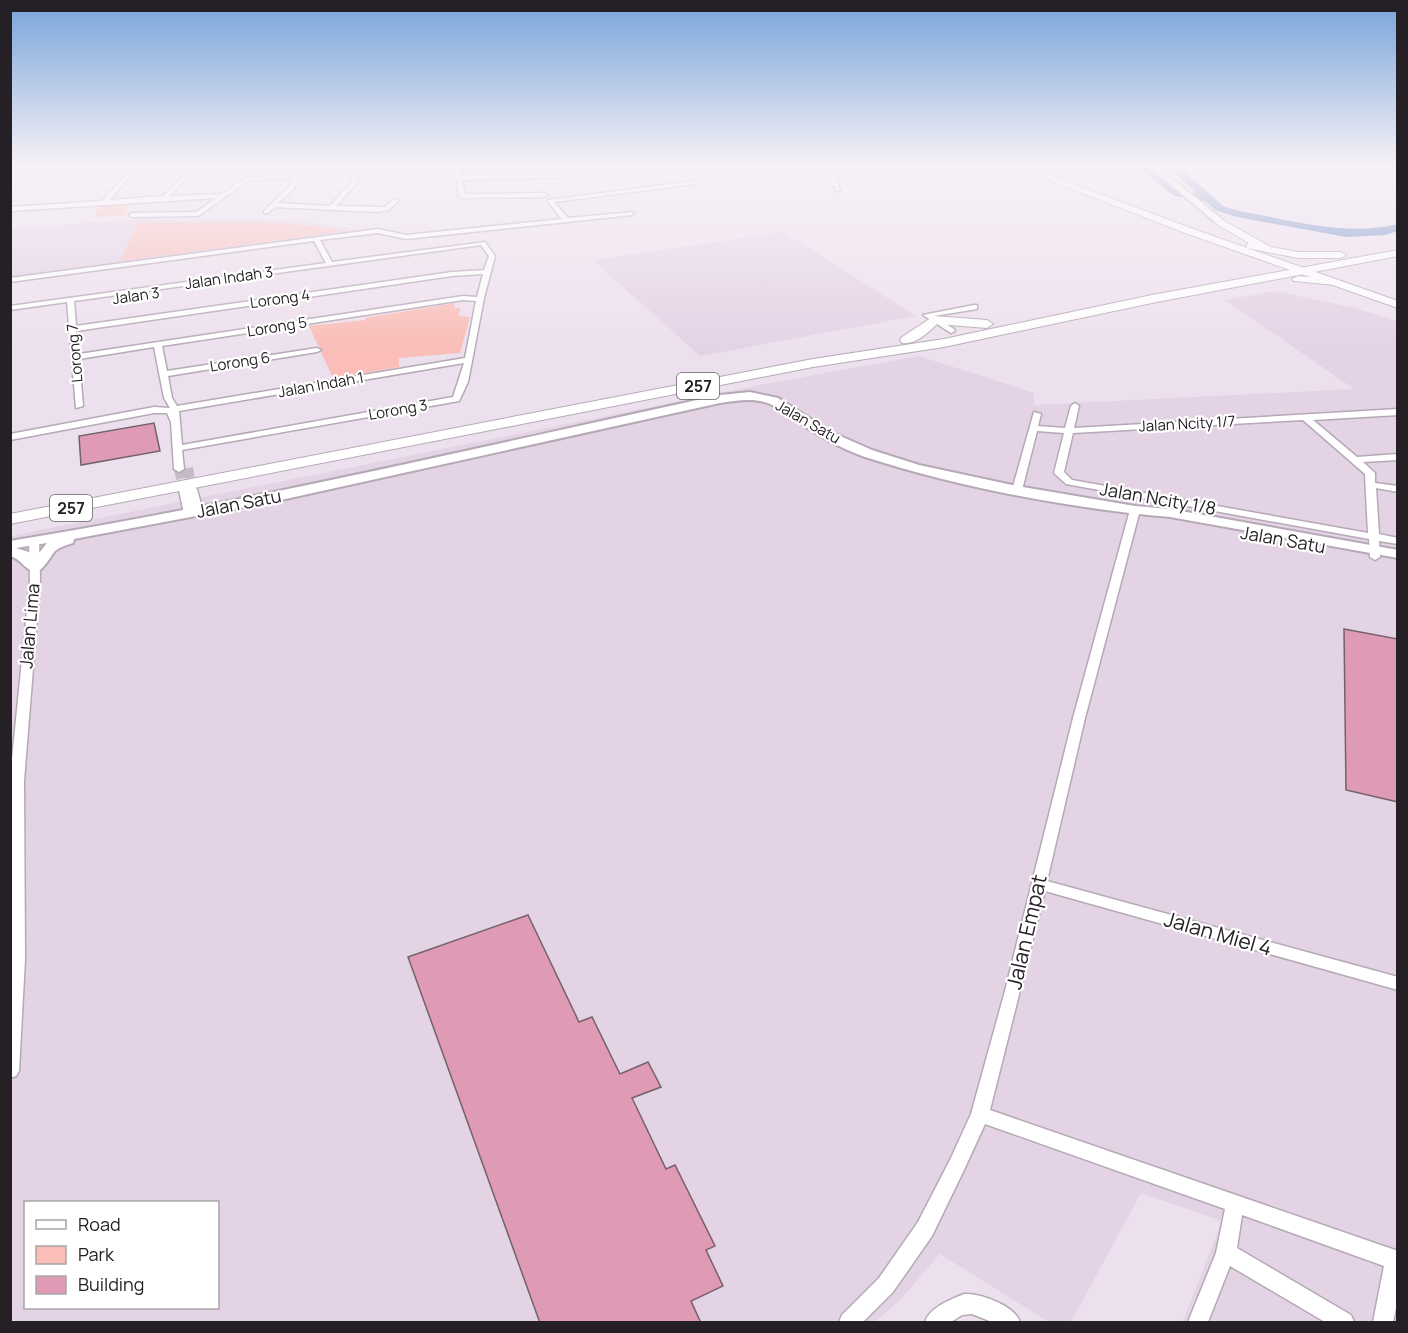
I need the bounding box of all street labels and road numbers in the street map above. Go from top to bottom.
street label: Jalan Indah 3 [183,261,274,294]
street label: Jalan 3 [111,282,161,309]
street label: Lorong 4 [249,284,311,313]
street label: Lorong 5 [246,311,308,342]
street label: Lorong 7 [61,323,88,383]
street label: Lorong 6 [208,346,272,377]
street label: Jalan Indah 1 [277,367,365,402]
road number: 257 [677,373,719,399]
street label: Lorong 3 [367,394,429,425]
street label: Jalan Satu [772,395,844,449]
street label: Jalan Ncity 1/7 [1138,410,1236,437]
street label: Jalan Ncity 1/8 [1098,476,1218,520]
street label: Jalan Satu [194,483,283,523]
road number: 257 [50,495,92,521]
street label: Jalan Satu [1239,520,1328,558]
street label: Jalan Lima [13,582,45,670]
street label: Jalan Empat [999,872,1053,992]
street label: Jalan Miel 4 [1161,904,1275,962]

